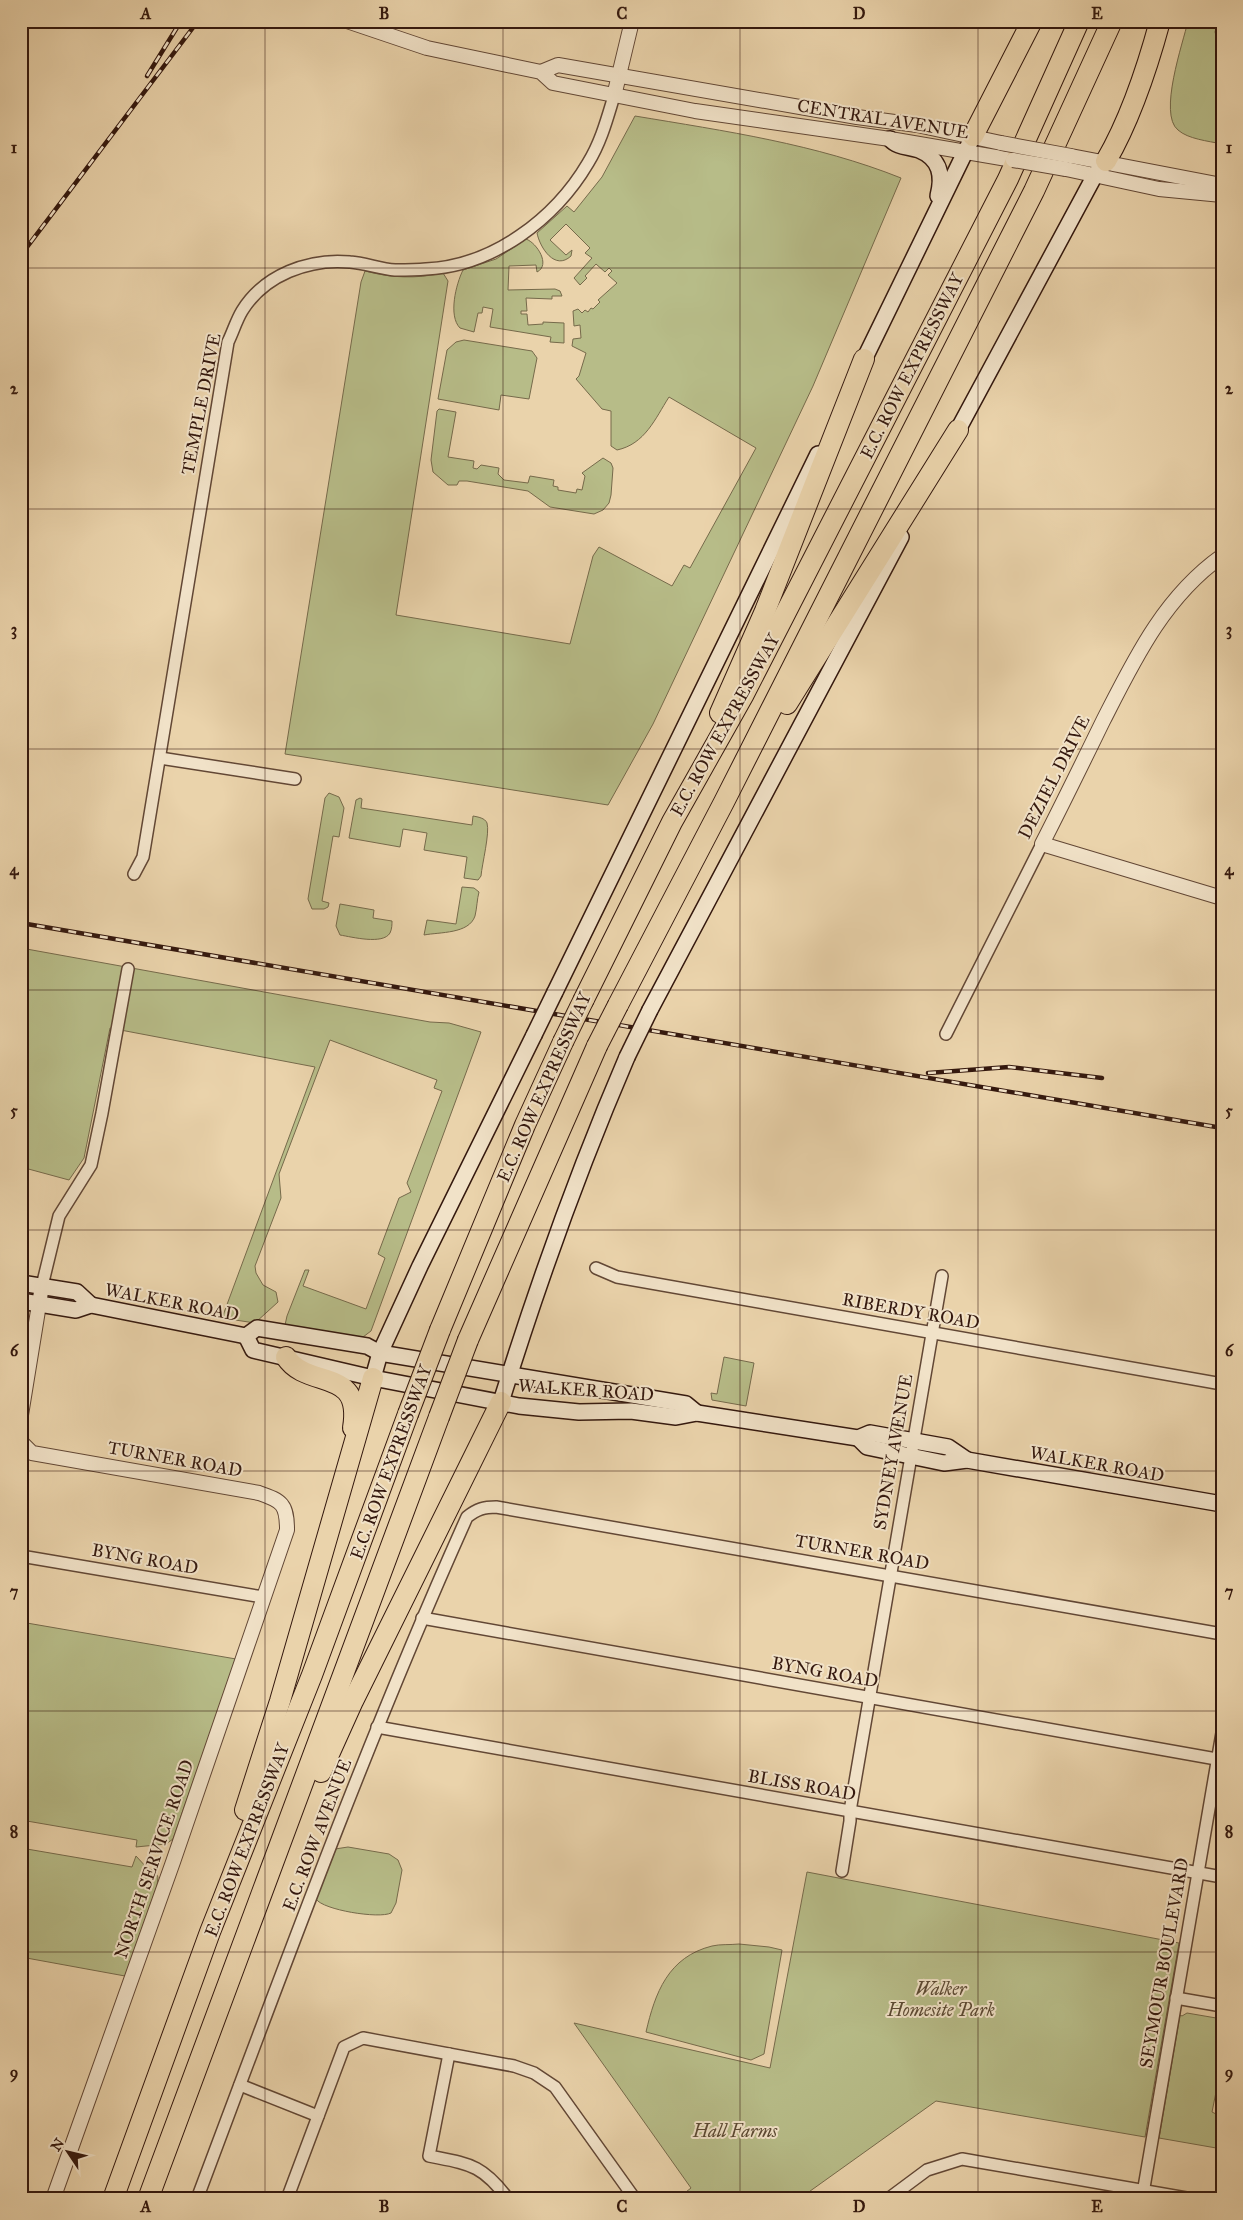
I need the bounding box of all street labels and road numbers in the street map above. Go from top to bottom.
street label: CENTRAL AVENUE [796,95,970,143]
street label: E.C. ROW EXPRESSWAY [855,269,969,463]
street label: TEMPLE DRIVE [176,331,226,477]
street label: E.C. ROW EXPRESSWAY [666,629,785,820]
street label: DEZIEL DRIVE [1013,711,1095,842]
street label: E.C. ROW EXPRESSWAY [492,988,596,1185]
street label: WALKER ROAD [103,1278,241,1326]
street label: RIBERDY ROAD [841,1288,981,1334]
street label: E.C. ROW EXPRESSWAY [345,1361,437,1562]
street label: SYDNEY AVENUE [868,1372,918,1532]
street label: WALKER ROAD [517,1374,655,1406]
street label: TURNER ROAD [106,1436,244,1482]
street label: WALKER ROAD [1028,1441,1166,1487]
street label: TURNER ROAD [793,1529,931,1575]
street label: BYNG ROAD [90,1539,200,1579]
street label: BYNG ROAD [770,1652,880,1692]
street label: E.C. ROW EXPRESSWAY [200,1739,294,1940]
street label: E.C. ROW AVENUE [278,1756,356,1914]
street label: NORTH SERVICE ROAD [110,1757,198,1961]
street label: BLISS ROAD [746,1765,858,1805]
street label: SEYMOUR BOULEVARD [1135,1856,1193,2070]

